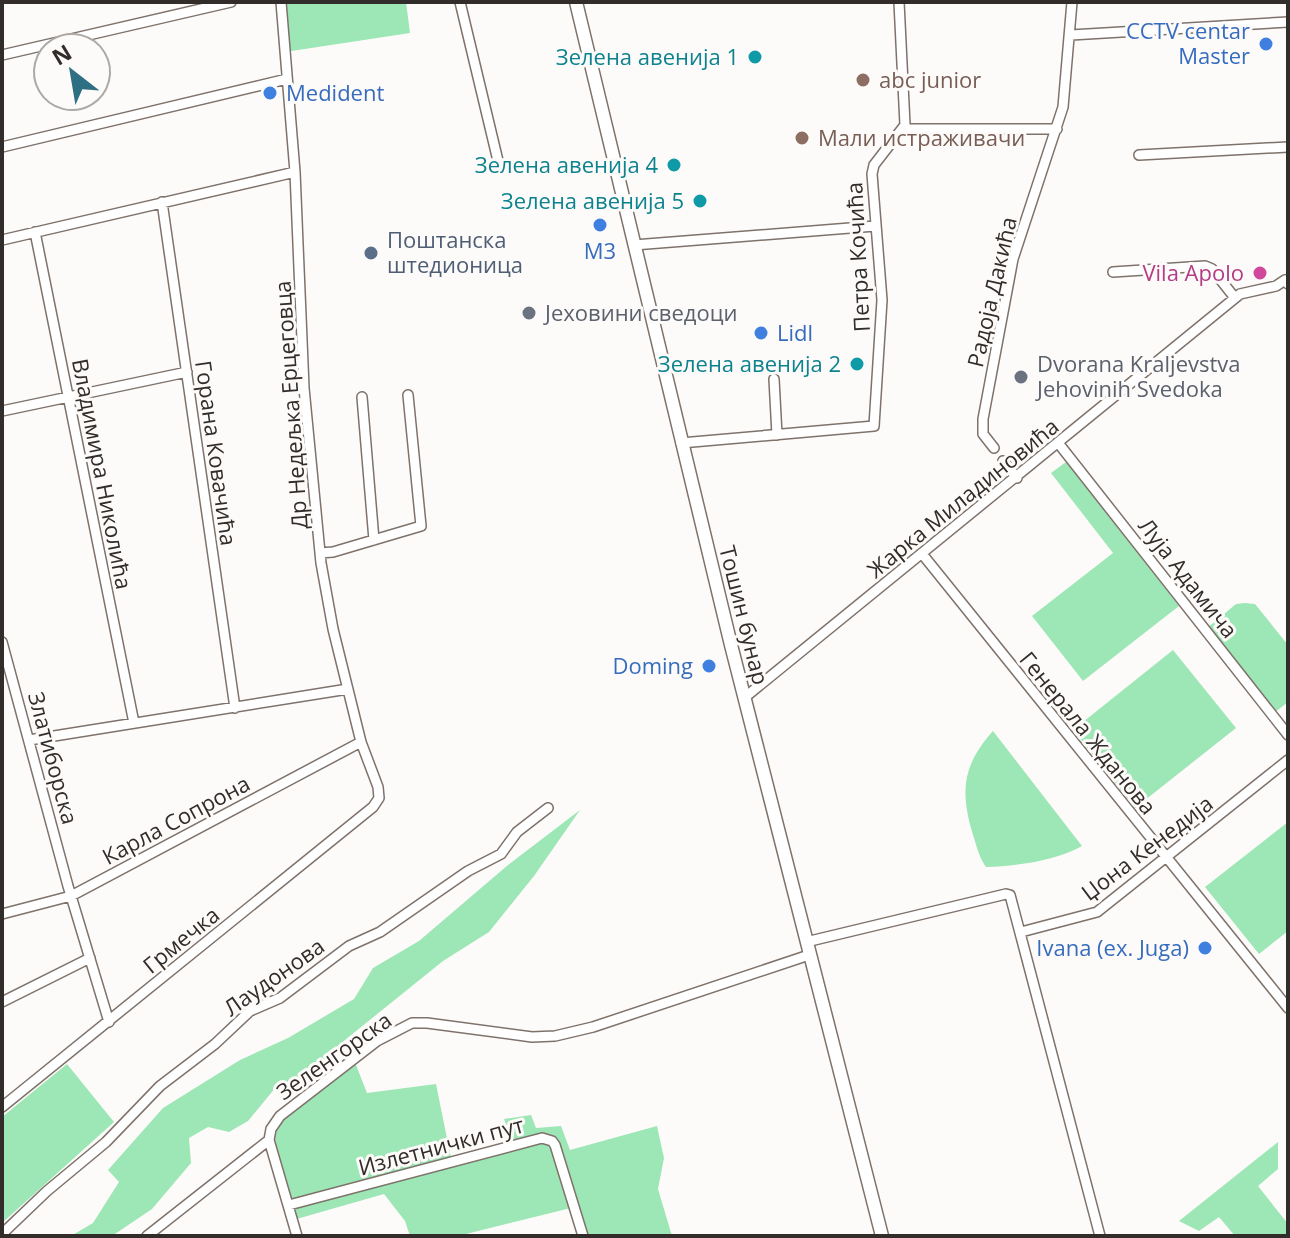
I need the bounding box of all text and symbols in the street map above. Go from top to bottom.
place label: CCTV centar Master [1126,15,1250,70]
north arrow [32,32,112,112]
marker: CCTV centar Master [1257,35,1275,53]
text: N [46,37,77,71]
place label: Зелена авенија 1 [556,41,739,71]
marker: Зелена авенија 1 [746,48,764,66]
place label: abc junior [879,64,981,94]
marker: abc junior [854,71,872,89]
place label: Medident [286,77,384,107]
marker: Medident [261,84,279,102]
place label: Мали истраживачи [818,122,1025,152]
marker: Мали истраживачи [793,129,811,147]
place label: Зелена авенија 4 [475,149,658,179]
marker: Зелена авенија 4 [665,156,683,174]
street label: Петра Кочића [838,181,876,333]
place label: Зелена авенија 5 [501,185,684,215]
marker: Зелена авенија 5 [691,192,709,210]
street label: Радоја Дакића [959,214,1023,370]
marker: М3 [591,216,609,234]
place label: Поштанска штедионица [387,224,523,279]
place label: М3 [584,235,616,265]
marker: Поштанска штедионица [362,244,380,262]
place label: Vila Apolo [1142,257,1244,287]
marker: Vila Apolo [1251,264,1269,282]
street label: Др Недељка Ерцеговца [266,280,314,530]
place label: Јеховини сведоци [543,297,737,327]
marker: Јеховини сведоци [520,304,538,322]
place label: Lidl [777,317,813,347]
marker: Lidl [752,324,770,342]
place label: Зелена авенија 2 [658,348,841,378]
place label: Dvorana Kraljevstva Jehovinih Svedoka [1035,348,1241,403]
marker: Зелена авенија 2 [848,355,866,373]
street label: Владимира Николића [66,356,140,592]
street label: Горана Ковачића [189,358,245,547]
marker: Dvorana Kraljevstva Jehovinih Svedoka [1012,368,1030,386]
street label: Жарка Миладиновића [860,411,1064,584]
street label: Луја Адамича [1132,511,1245,644]
street label: Тошин бунар [713,542,777,687]
street label: Генерала Жданова [1014,645,1164,820]
place label: Doming [612,650,693,680]
marker: Doming [700,657,718,675]
street label: Златиборска [22,688,86,827]
street label: Карла Сопрона [96,768,255,871]
street label: Џона Кенедија [1074,788,1218,907]
street label: Грмечка [136,899,225,979]
street label: Лаудонова [217,930,330,1022]
place label: Ivana (ex. Juga) [1036,932,1189,962]
marker: Ivana (ex. Juga) [1196,939,1214,957]
street label: Зеленгорска [270,1004,397,1106]
street label: Излетнички пут [355,1109,527,1182]

